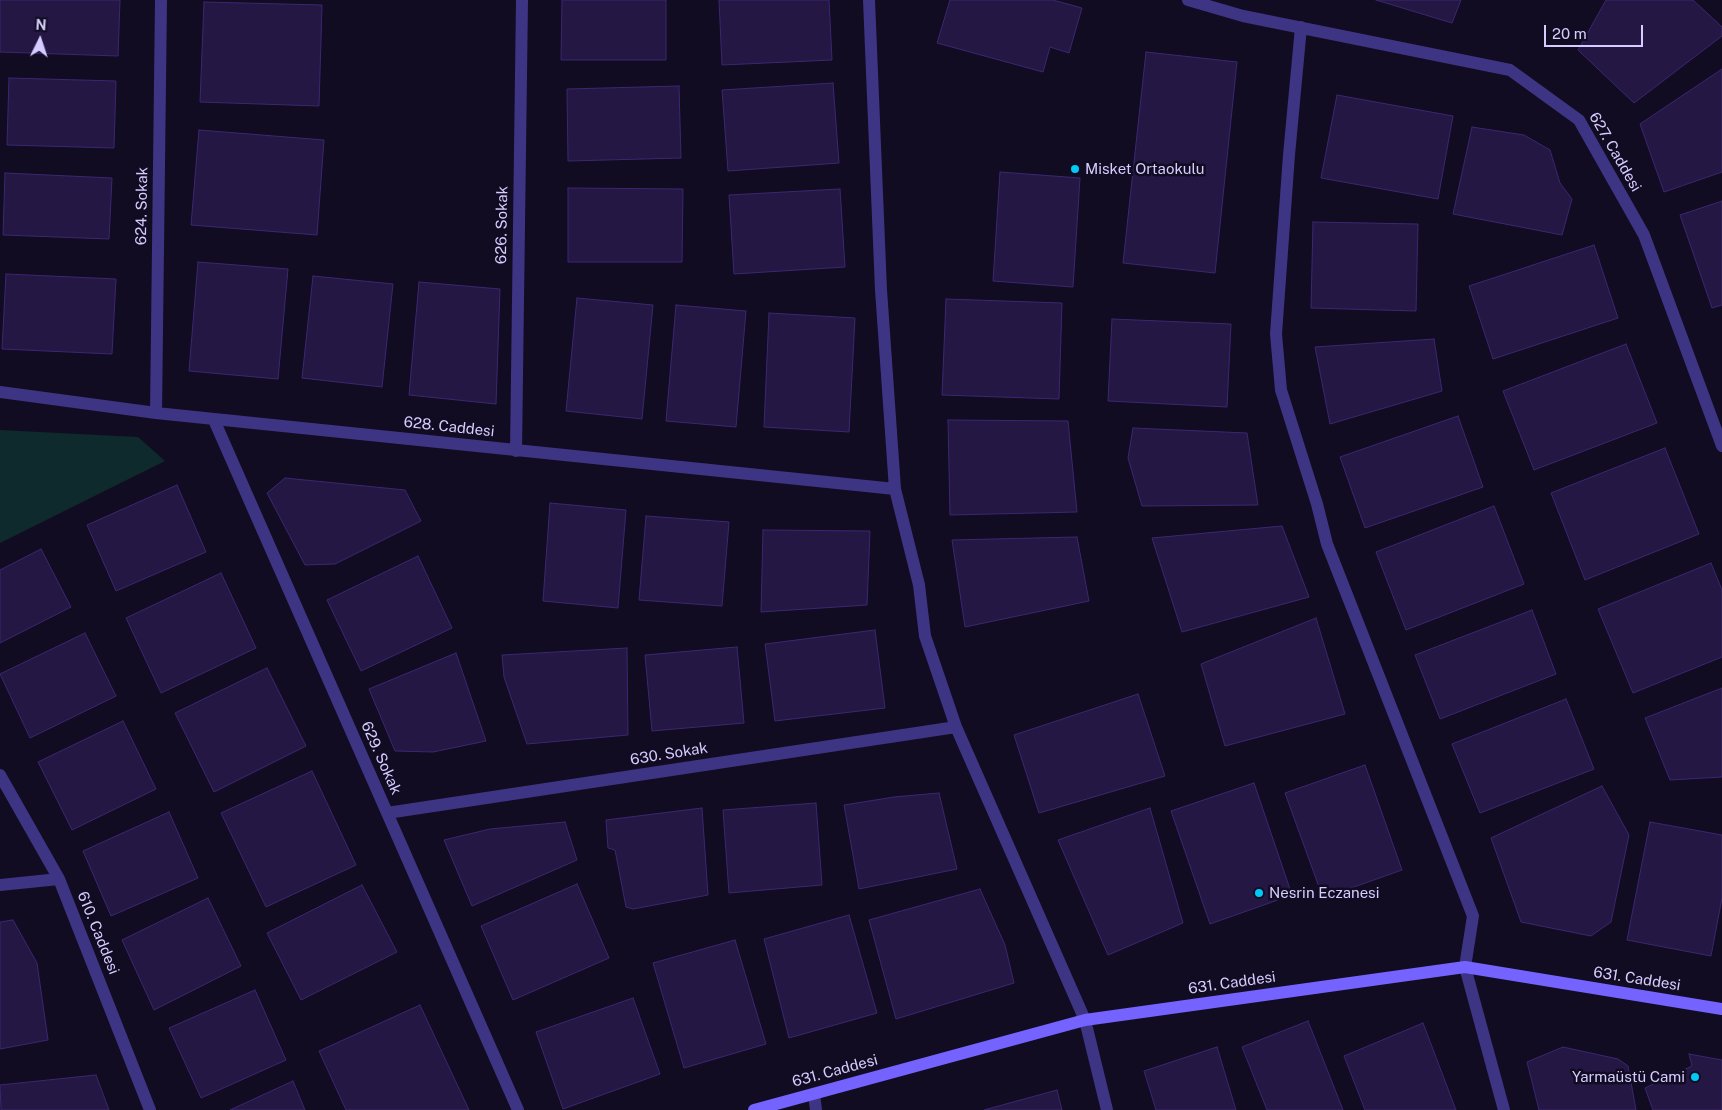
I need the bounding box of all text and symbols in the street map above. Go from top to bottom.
north arrow [15,15,65,65]
scale bar [1547,15,1646,47]
text: N [35,17,47,33]
text: 20 m [1552,25,1587,42]
street label: 627. Caddesi [1585,109,1645,195]
place label: Misket Ortaokulu [1085,160,1204,178]
marker: Misket Ortaokulu [1069,163,1081,175]
street label: 624. Sokak [132,167,152,245]
street label: 626. Sokak [492,186,512,264]
street label: 628. Caddesi [403,413,495,441]
street label: 629. Sokak [357,719,405,797]
street label: 630. Sokak [629,739,709,769]
place label: Nesrin Eczanesi [1269,884,1379,902]
marker: Nesrin Eczanesi [1253,887,1265,899]
street label: 610. Caddesi [73,889,123,977]
street label: 631. Caddesi [1592,963,1682,995]
street label: 631. Caddesi [1187,968,1277,998]
street label: 631. Caddesi [790,1051,880,1091]
place label: Yarmaüstü Cami [1572,1068,1685,1086]
marker: Yarmaüstü Cami [1689,1071,1701,1083]

